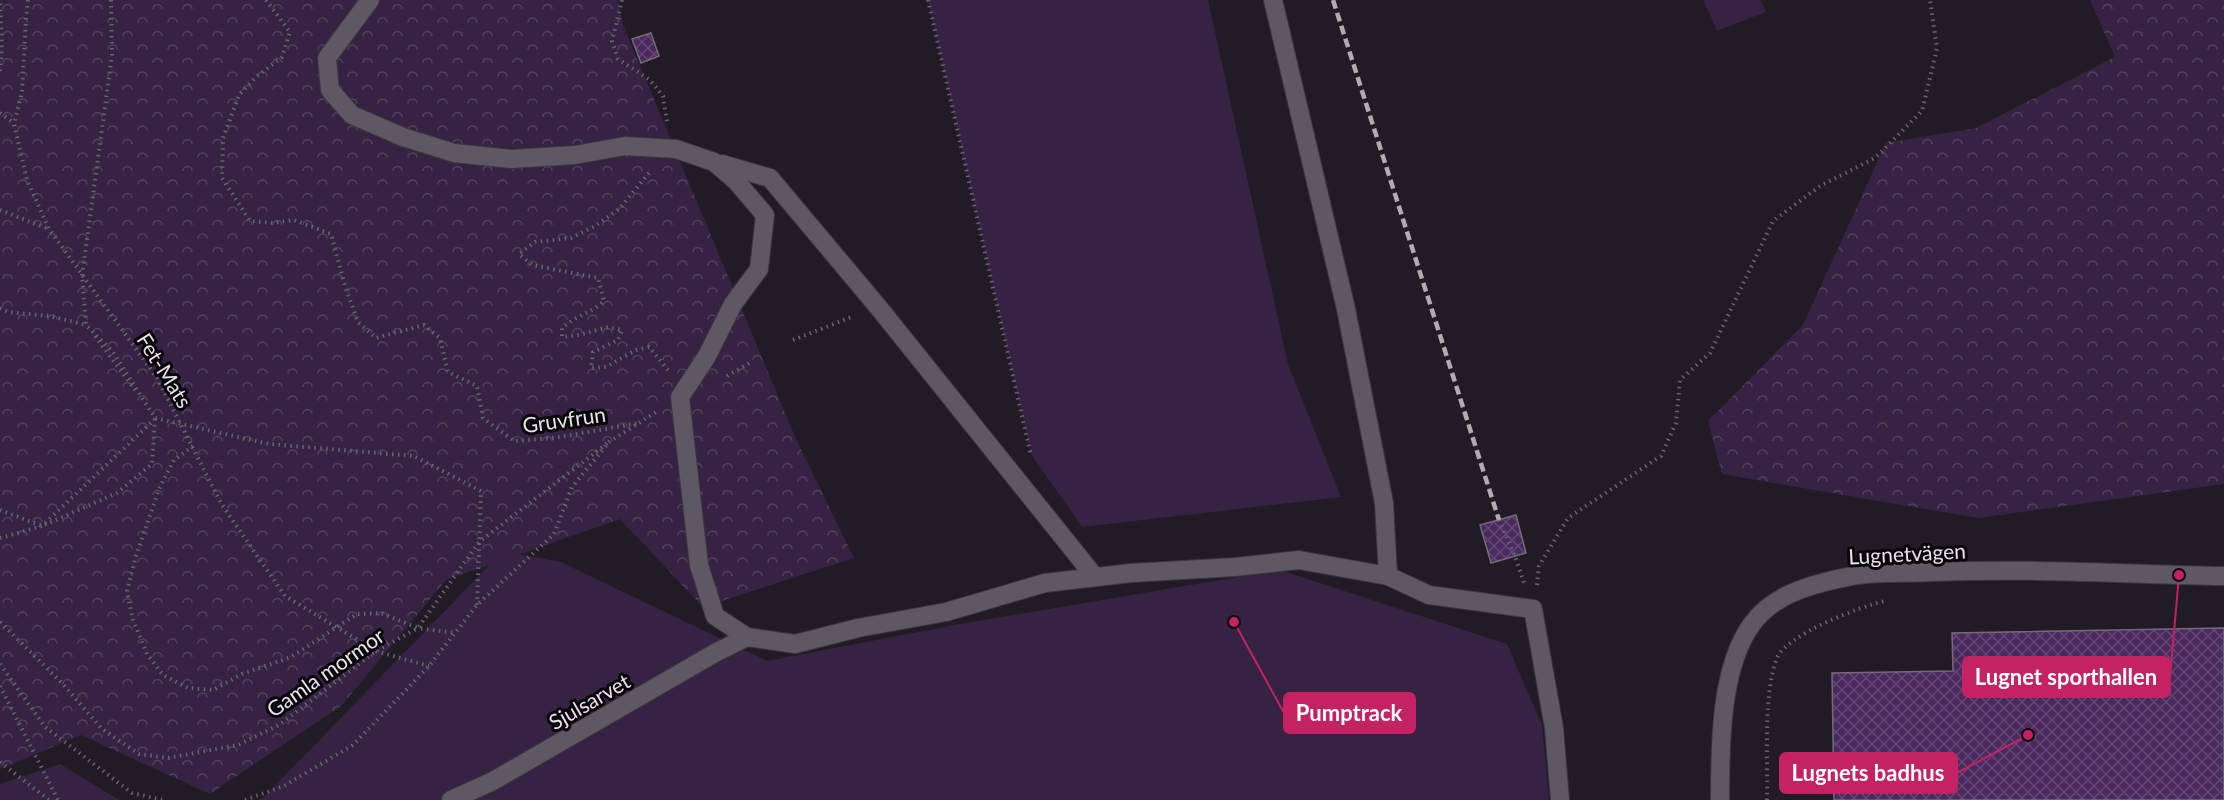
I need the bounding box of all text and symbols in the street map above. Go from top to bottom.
street label: Fet-Mats [132,328,198,412]
street label: Gruvfrun [521,401,607,437]
street label: Lugnetvägen [1848,537,1966,569]
street label: Gamla mormor [262,622,389,722]
callout: Lugnet sporthallen [1963,657,2170,697]
text: Lugnet sporthallen [1975,663,2157,690]
street label: Sjulsarvet [544,668,634,734]
callout: Pumptrack [1284,693,1415,733]
text: Pumptrack [1296,699,1402,726]
callout: Lugnets badhus [1780,753,1957,793]
text: Lugnets badhus [1792,759,1944,786]

